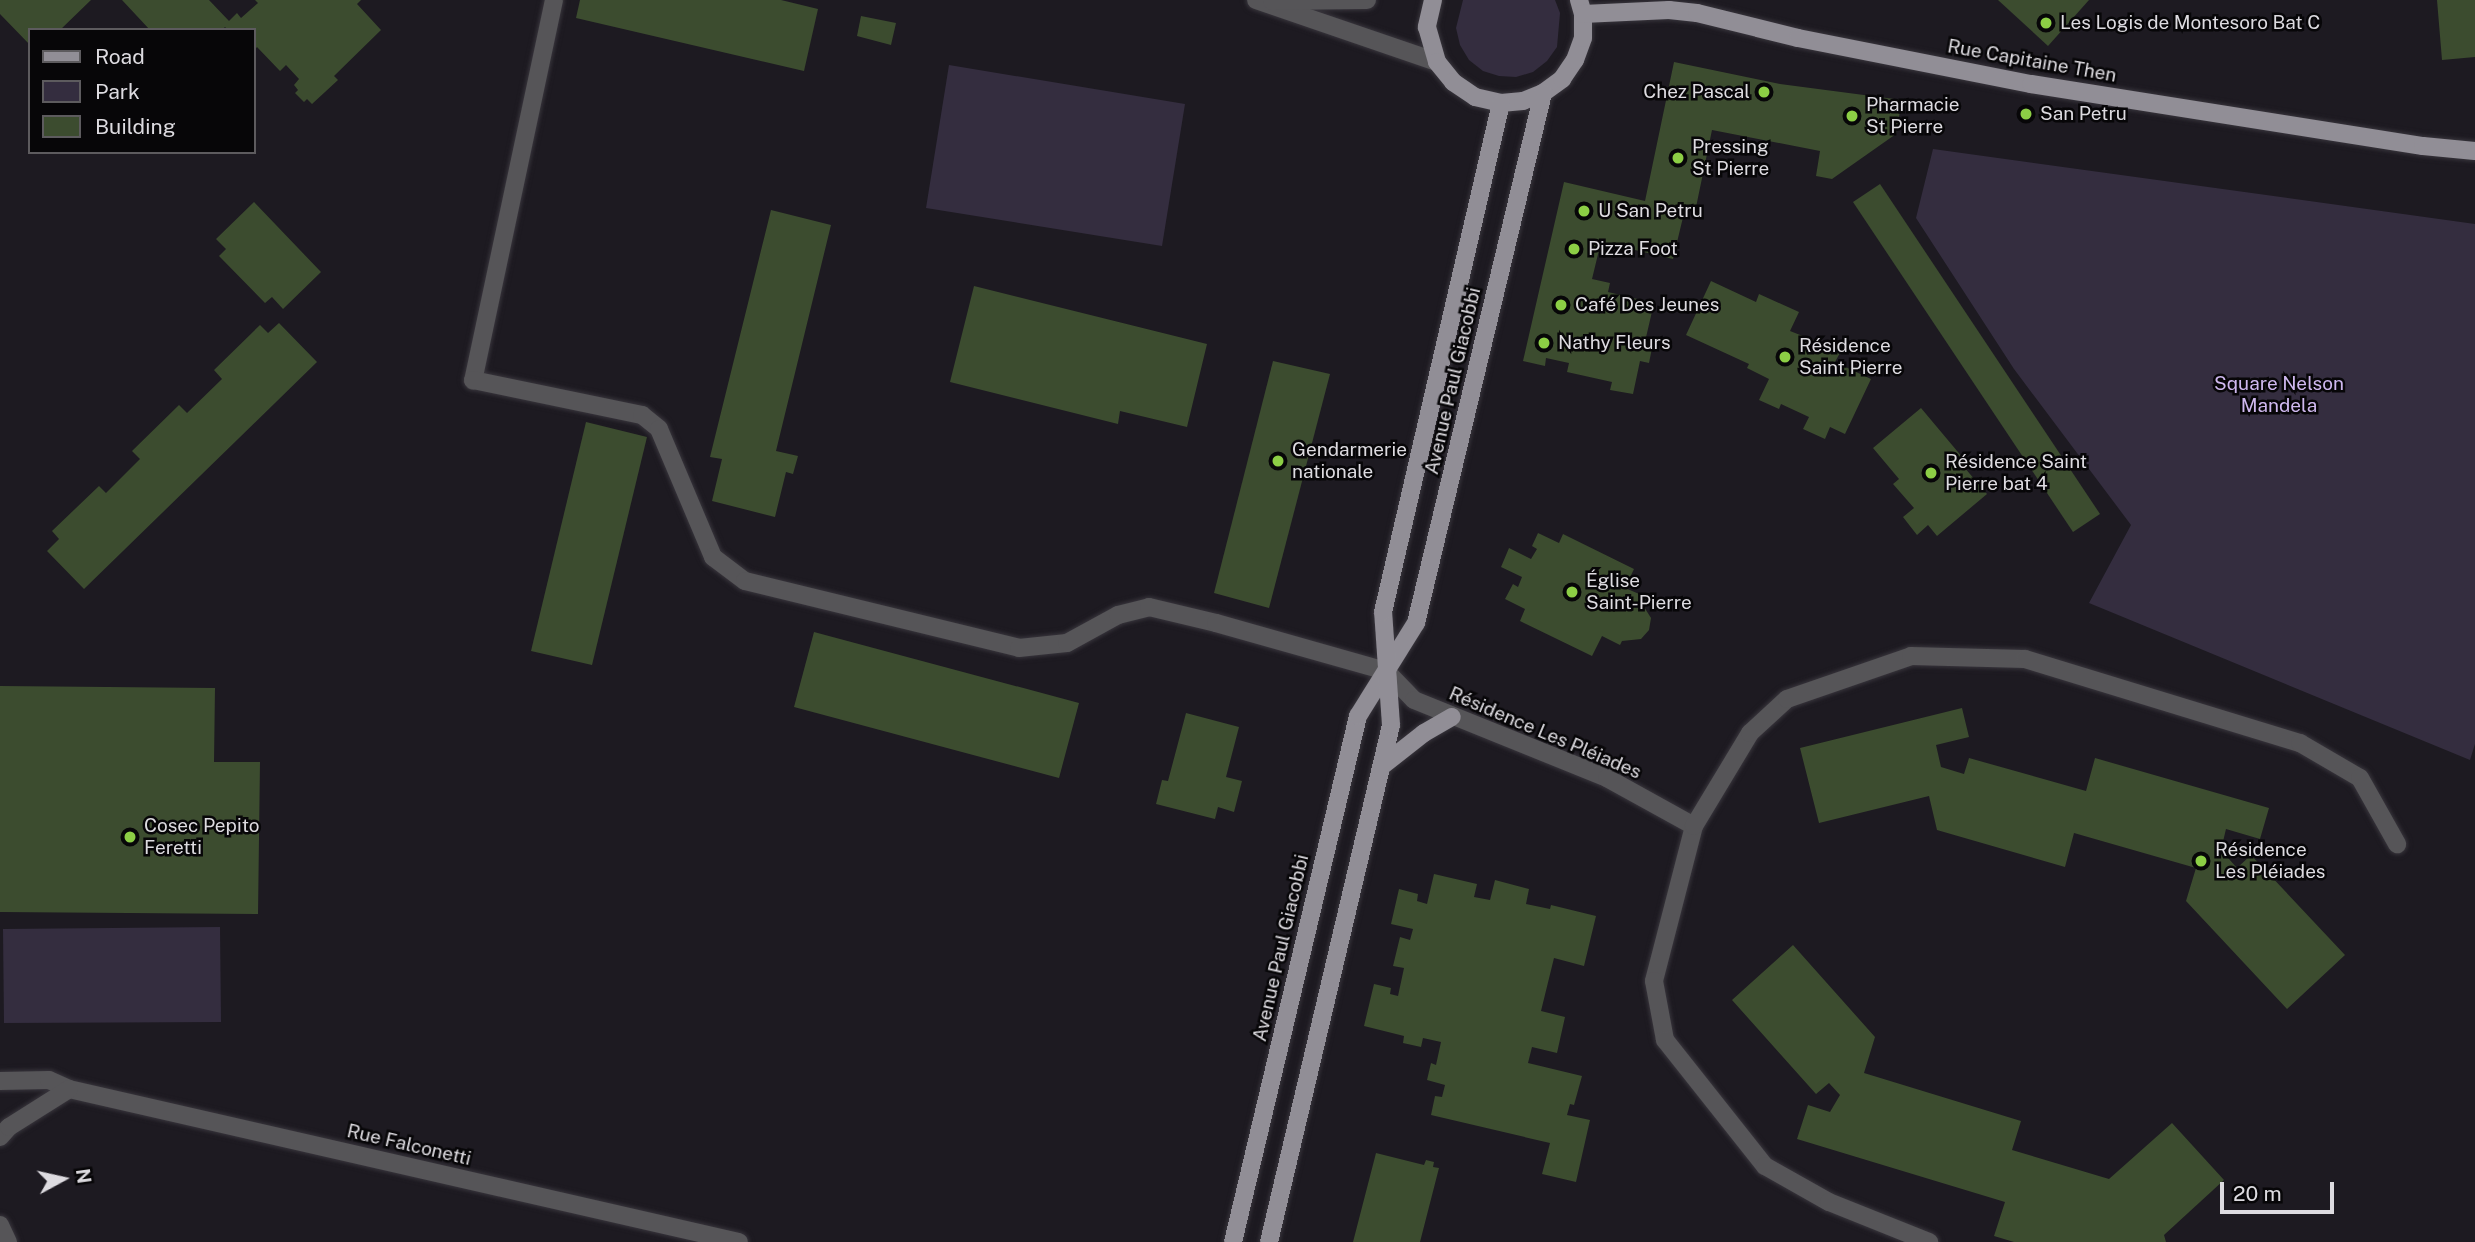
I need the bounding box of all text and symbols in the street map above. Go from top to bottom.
place label: Les Logis de Montesoro Bat C [2060,12,2321,34]
marker: Les Logis de Montesoro Bat C [2038,15,2054,31]
legend [28,28,256,154]
street label: Rue Capitaine Then [1946,35,2118,87]
text: Road [95,44,145,69]
text: Park [95,79,140,104]
place label: Chez Pascal [1643,81,1750,103]
marker: Chez Pascal [1756,84,1772,100]
place label: Pharmacie St Pierre [1866,94,1960,138]
place label: San Petru [2040,103,2127,125]
marker: San Petru [2018,106,2034,122]
marker: Pharmacie St Pierre [1844,108,1860,124]
text: Building [95,114,176,139]
place label: Pressing St Pierre [1692,136,1769,180]
marker: Pressing St Pierre [1670,150,1686,166]
place label: U San Petru [1598,200,1703,222]
marker: U San Petru [1576,203,1592,219]
place label: Pizza Foot [1588,238,1678,260]
marker: Pizza Foot [1566,241,1582,257]
street label: Avenue Paul Giacobbi [1420,285,1486,477]
place label: Café Des Jeunes [1575,294,1720,316]
marker: Café Des Jeunes [1553,297,1569,313]
place label: Nathy Fleurs [1558,332,1671,354]
marker: Nathy Fleurs [1536,335,1552,351]
place label: Résidence Saint Pierre [1799,335,1903,379]
marker: Résidence Saint Pierre [1777,349,1793,365]
park label: Square Nelson Mandela [2214,373,2344,417]
place label: Gendarmerie nationale [1292,439,1407,483]
place label: Résidence Saint Pierre bat 4 [1945,451,2087,495]
marker: Gendarmerie nationale [1270,453,1286,469]
marker: Résidence Saint Pierre bat 4 [1923,465,1939,481]
place label: Église Saint-Pierre [1586,570,1692,614]
marker: Église Saint-Pierre [1564,584,1580,600]
street label: Résidence Les Pléiades [1445,682,1645,784]
place label: Cosec Pepito Feretti [144,815,260,859]
marker: Cosec Pepito Feretti [122,829,138,845]
place label: Résidence Les Pléiades [2215,839,2326,883]
street label: Avenue Paul Giacobbi [1248,852,1314,1044]
marker: Résidence Les Pléiades [2193,853,2209,869]
street label: Rue Falconetti [345,1120,473,1170]
north arrow [28,1144,98,1214]
text: N [72,1167,96,1185]
scale bar [2223,1168,2337,1212]
text: 20 m [2233,1181,2282,1206]

